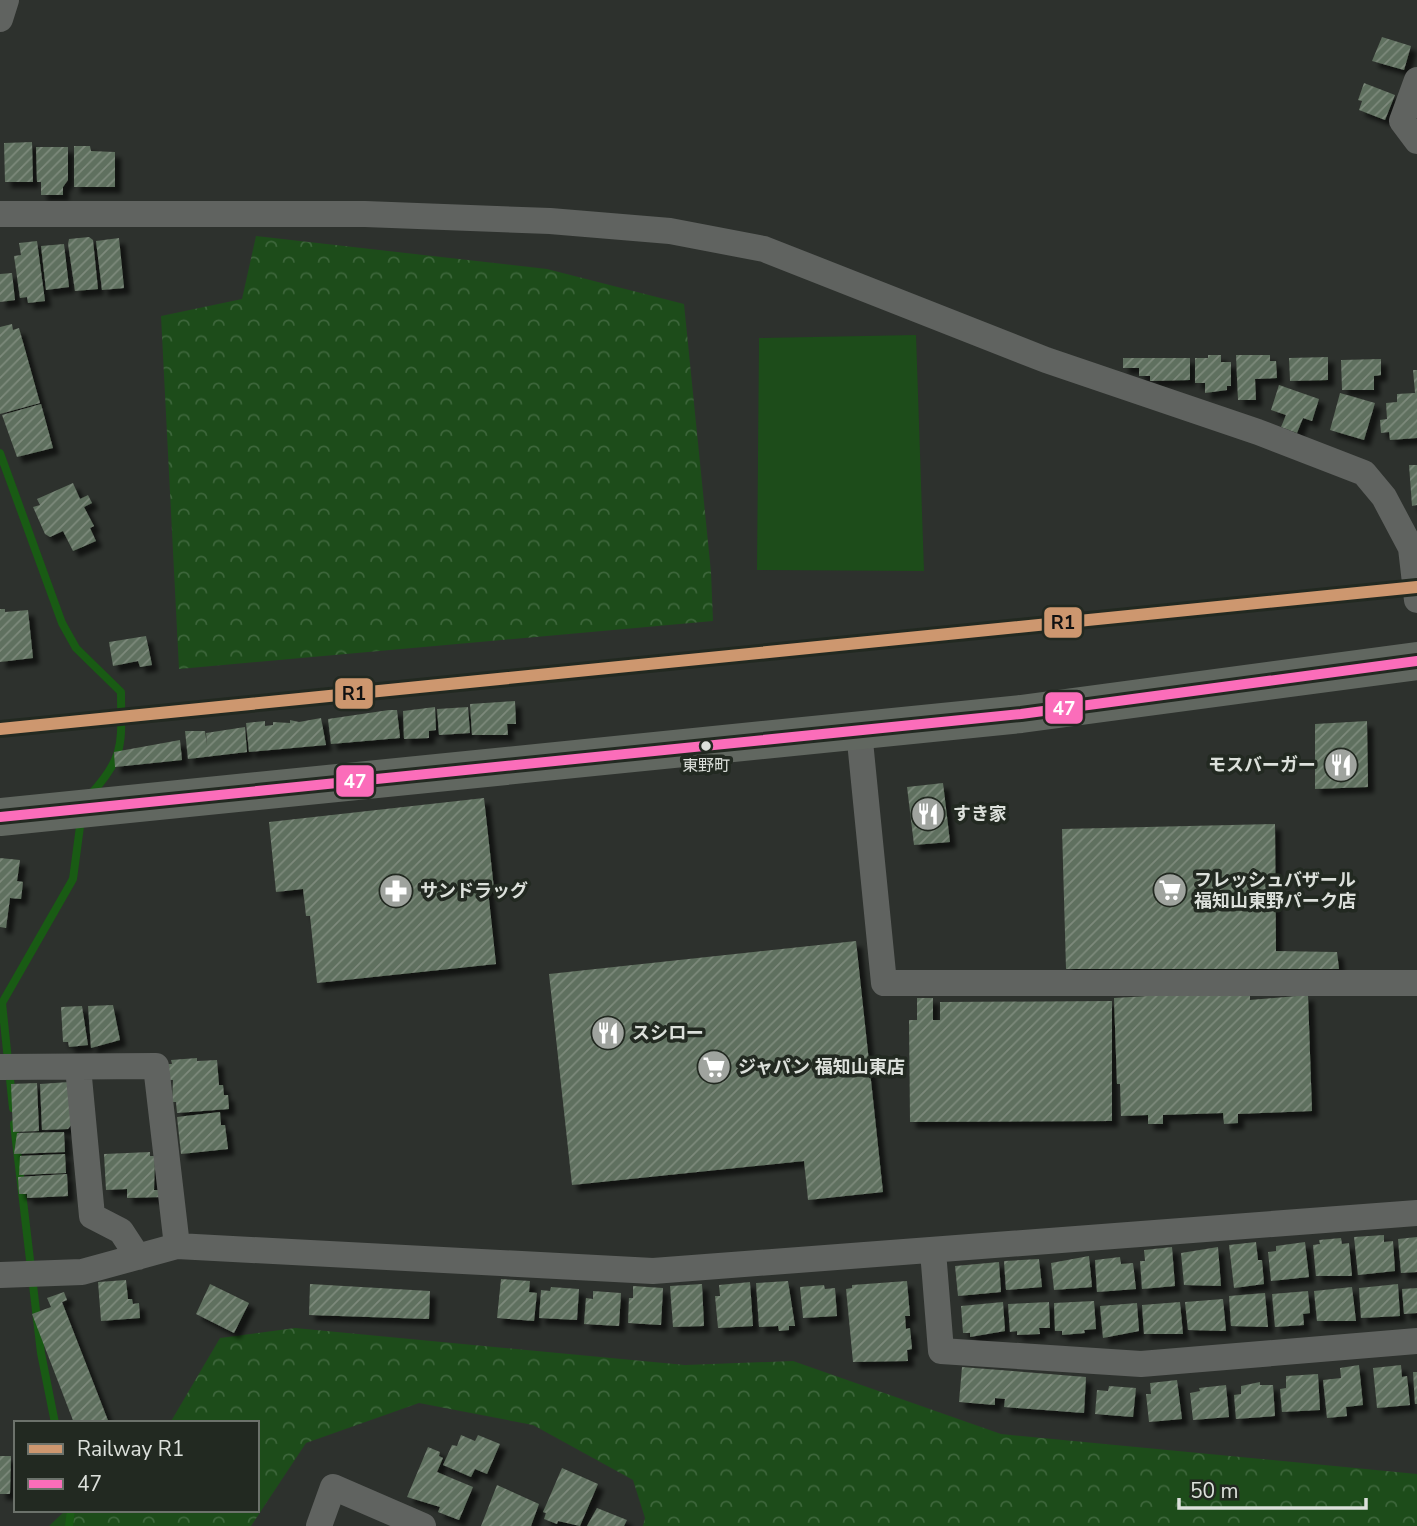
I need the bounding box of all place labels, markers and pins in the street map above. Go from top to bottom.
marker: 東野町 [699,739,713,753]
restaurant icon: モスバーガー [1322,746,1360,784]
place label: モスバーガー [1208,753,1316,777]
place label: 東野町 [682,755,730,777]
restaurant icon: すき家 [909,795,947,833]
place label: すき家 [953,802,1007,826]
place label: フレッシュバザール 福知山東野パーク店 [1194,868,1356,913]
supermarket icon: フレッシュバザール 福知山東野パーク店 [1151,871,1189,909]
pharmacy icon: サンドラッグ [377,872,415,910]
place label: サンドラッグ [420,879,528,903]
restaurant icon: スシロー [589,1014,627,1052]
place label: スシロー [632,1021,704,1045]
supermarket icon: ジャパン 福知山東店 [695,1048,733,1086]
place label: ジャパン 福知山東店 [738,1055,905,1079]

